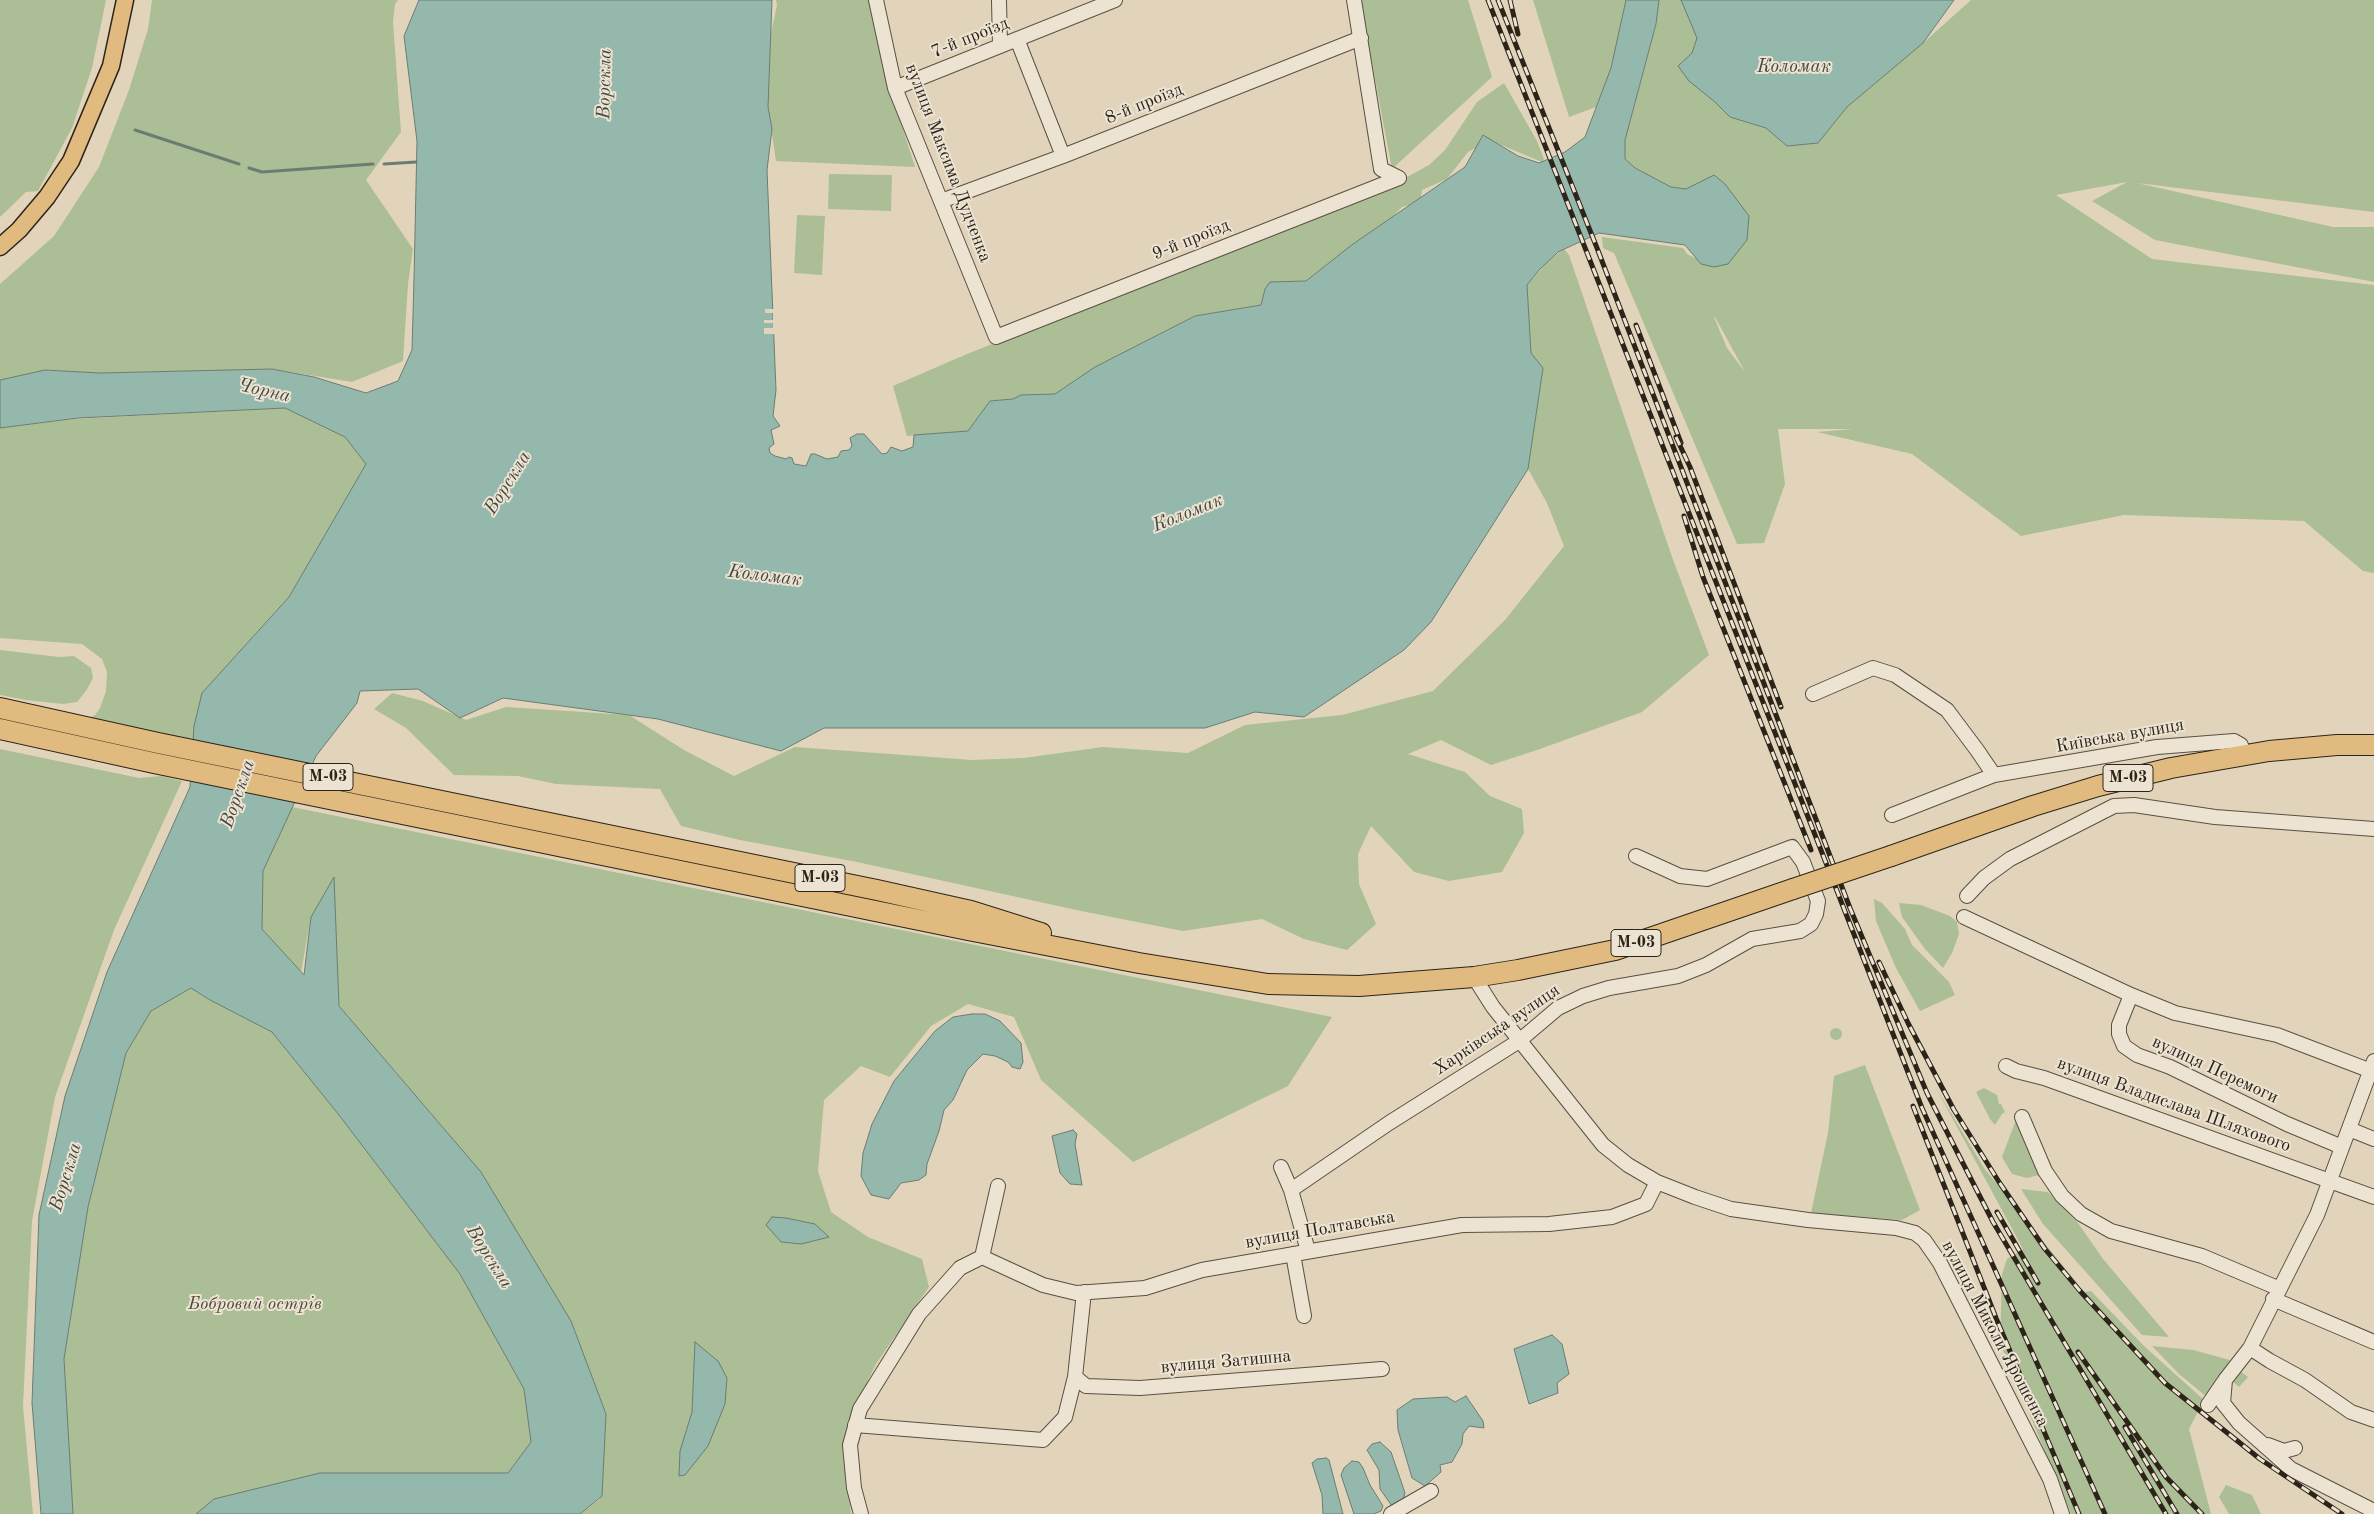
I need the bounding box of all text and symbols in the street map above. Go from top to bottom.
street label: 7-й проїзд [928,13,1012,63]
water label: Ворскла [593,48,617,120]
water label: Коломак [1757,56,1831,78]
street label: вулиця Максима Дудченка [900,61,996,265]
street label: 8-й проїзд [1102,79,1186,129]
street label: 9-й проїзд [1149,215,1233,265]
water label: Чорна [235,374,293,408]
water label: Ворскла [480,447,536,519]
water label: Коломак [1149,489,1227,537]
water label: Коломак [727,560,803,592]
street label: Київська вулиця [2054,714,2186,758]
water label: Ворскла [216,757,260,831]
road number: М-03 [303,764,353,790]
road number: М-03 [2103,764,2153,791]
road number: М-03 [795,864,845,891]
road number: М-03 [1611,930,1661,956]
street label: Харківська вулиця [1430,980,1564,1080]
street label: вулиця Перемоги [2148,1031,2282,1109]
street label: вулиця Владислава Шляхового [2054,1053,2294,1157]
water label: Ворскла [45,1140,87,1214]
street label: вулиця Полтавська [1243,1206,1397,1254]
water label: Ворскла [461,1221,517,1293]
street label: вулиця Миколи Ярошенка [1937,1237,2053,1431]
park label: Бобровий острів [188,1293,322,1315]
street label: вулиця Затишна [1160,1346,1292,1378]

